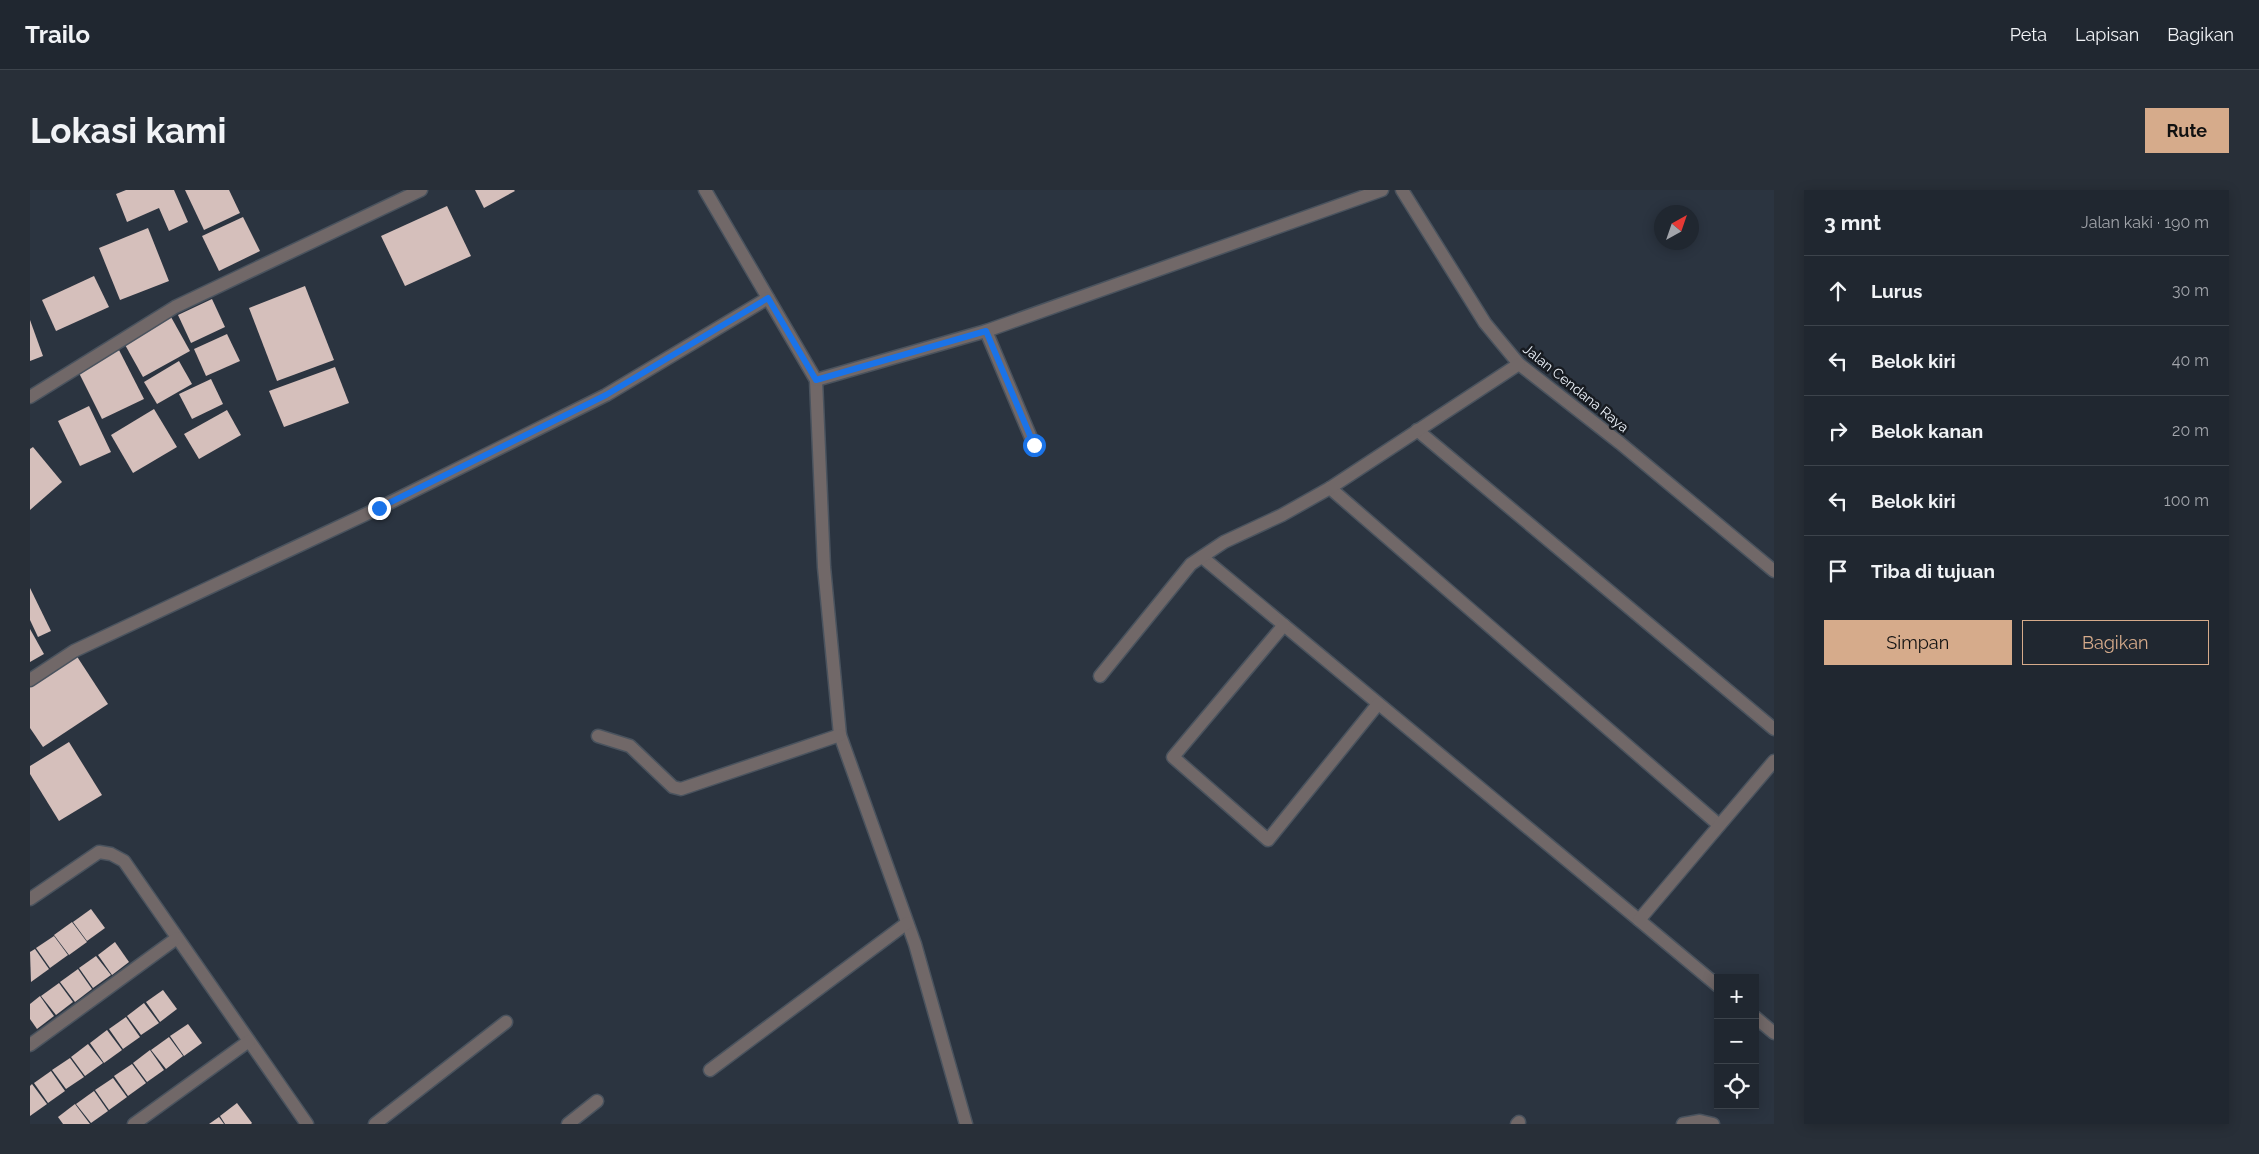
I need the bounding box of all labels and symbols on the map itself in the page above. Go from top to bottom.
north arrow [1654,205,1699,250]
street label: Jalan Cendana Raya [1520,341,1632,435]
route start [1023,434,1046,457]
route end [368,497,391,520]

